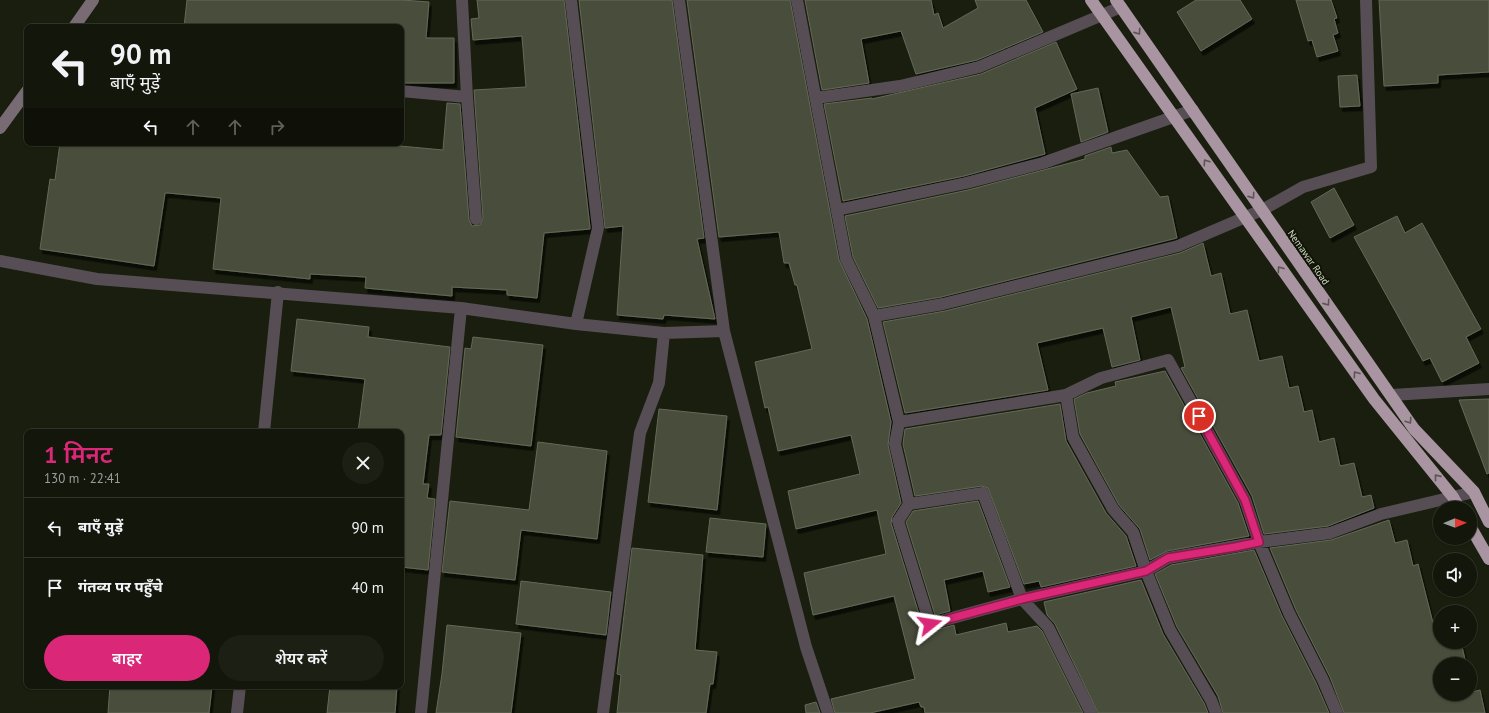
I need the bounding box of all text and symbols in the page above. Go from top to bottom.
one-way arrow [1133,28,1141,35]
text: 90 m [110,35,171,72]
icon: left [44,40,96,92]
text: बाएँ मुड़ें [110,71,160,94]
icon: left [140,116,162,138]
icon: ahead [182,116,204,138]
icon: ahead [224,116,246,138]
icon: right [266,116,288,138]
one-way arrow [1203,159,1211,166]
one-way arrow [1247,192,1254,199]
street label: Nemawar Road [1285,227,1332,287]
one-way arrow [1278,266,1285,273]
one-way arrow [1322,299,1330,306]
one-way arrow [1354,372,1361,379]
pin [1182,399,1216,433]
icon: arrive [1188,405,1210,427]
one-way arrow [1404,417,1412,424]
text: 1 मिनट [44,439,112,470]
button: close [342,442,384,484]
text: 130 m · 22:41 [44,470,121,487]
one-way arrow [1434,474,1441,481]
north arrow [1433,501,1477,545]
map controls [1433,501,1477,701]
icon: left [44,517,66,539]
text: बाएँ मुड़ें [78,517,123,536]
text: 90 m [351,518,384,537]
button: sound [1433,553,1477,597]
icon: arrive [44,577,66,599]
text: गंतव्य पर पहुँचे [78,577,163,596]
text: 40 m [351,578,384,597]
position arrow [909,603,951,645]
button: + [1433,605,1477,649]
button: बाहर [44,635,210,681]
button: शेयर करें [218,635,384,681]
button: − [1433,657,1477,701]

